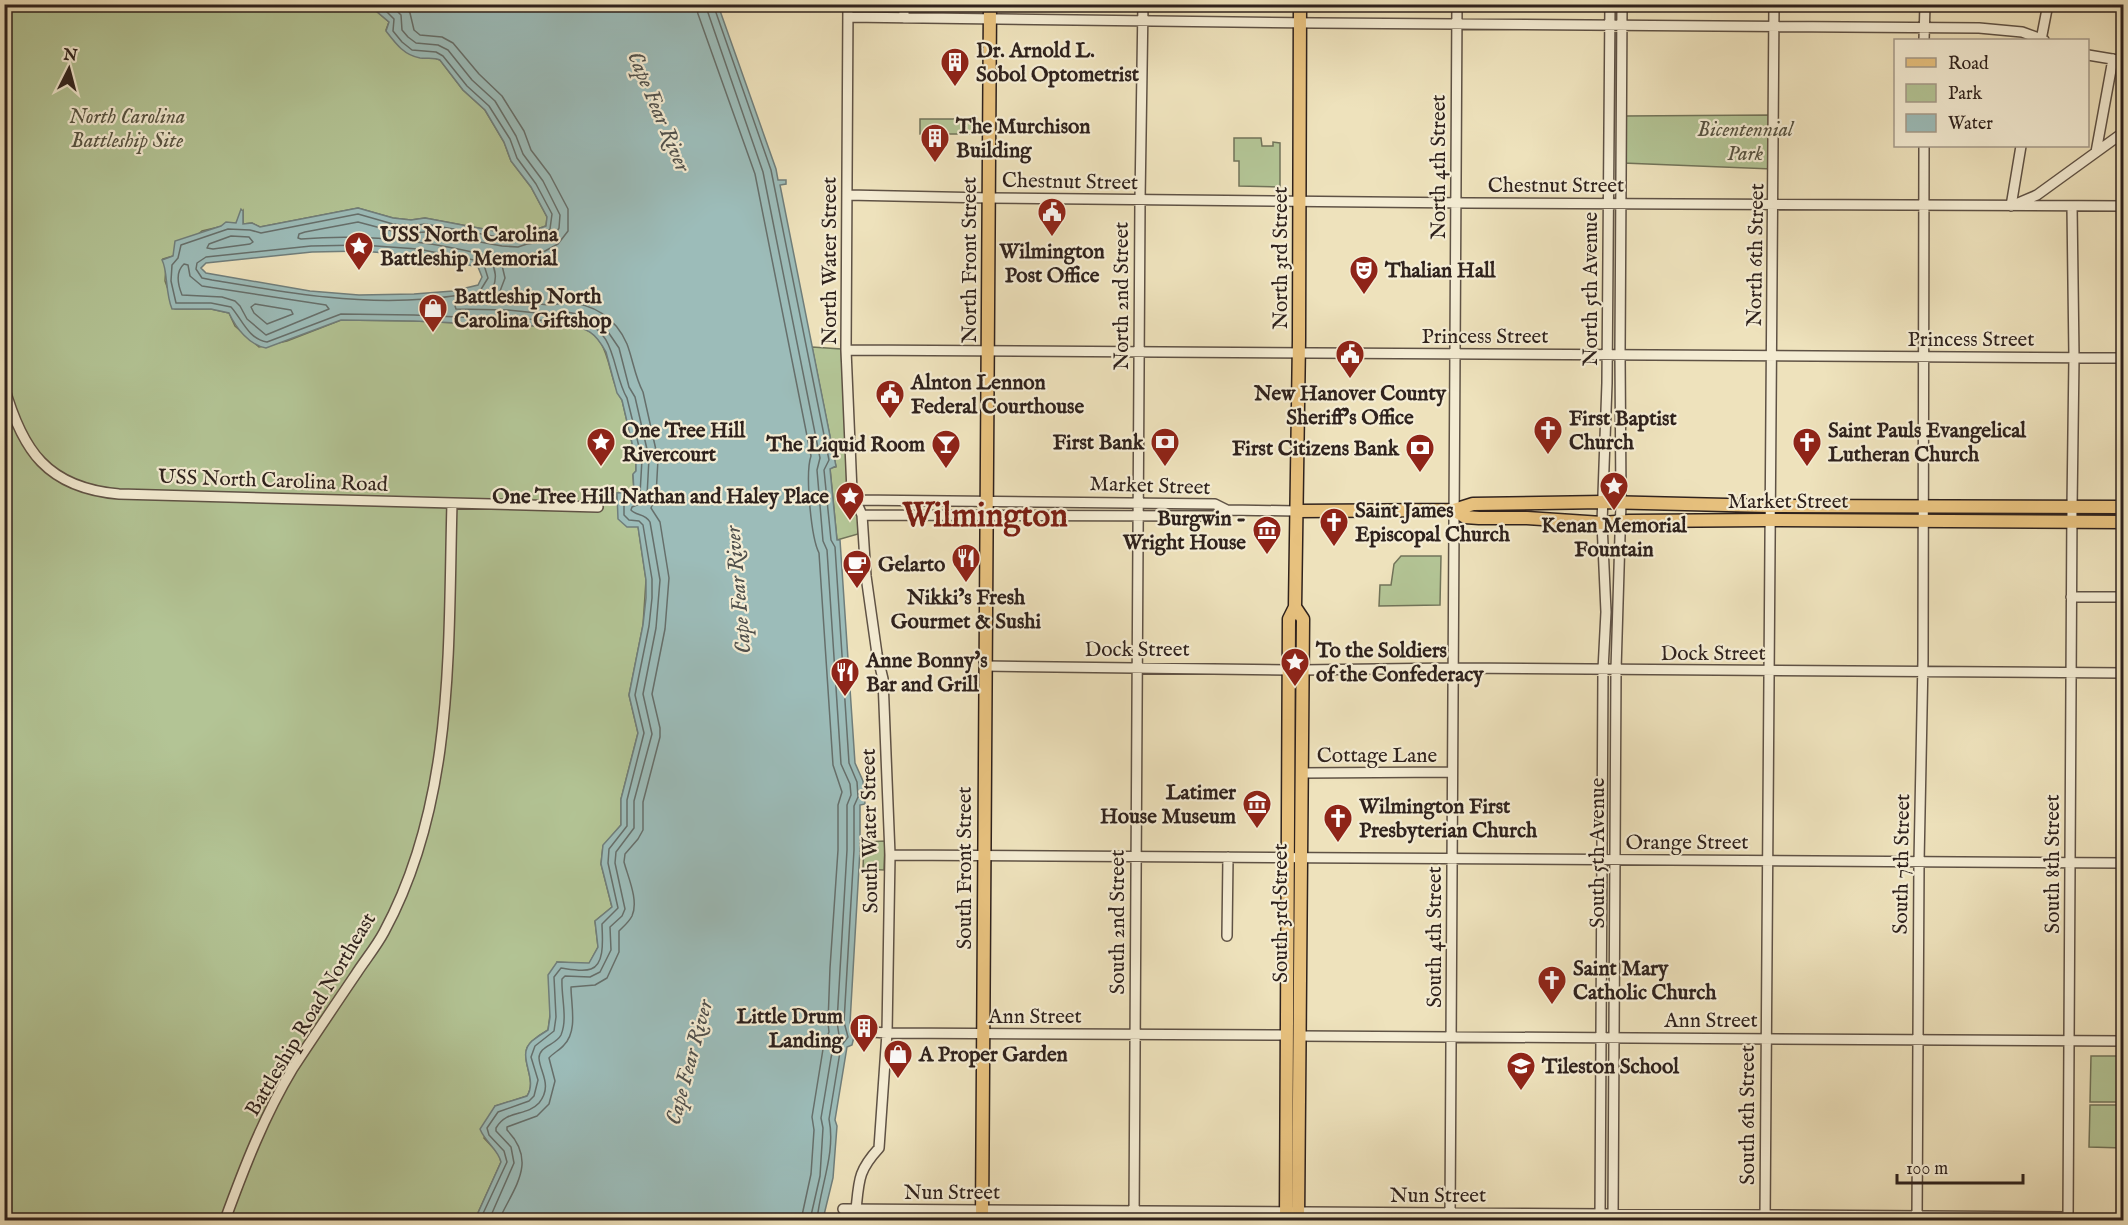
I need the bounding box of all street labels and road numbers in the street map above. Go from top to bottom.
street label: North 4th Street [1426,95,1453,239]
street label: Chestnut Street [1002,168,1138,197]
street label: Chestnut Street [1488,173,1624,200]
street label: North Water Street [817,177,844,345]
street label: North Front Street [957,177,984,343]
street label: North 6th Street [1742,183,1771,327]
street label: North 3rd Street [1268,186,1295,330]
street label: North 5th Avenue [1578,212,1605,366]
street label: North 2nd Street [1109,222,1136,370]
street label: Princess Street [1422,324,1548,351]
street label: Princess Street [1908,327,2034,354]
street label: USS North Carolina Road [158,464,389,499]
street label: Market Street [1089,471,1211,502]
street label: Market Street [1727,489,1849,516]
street label: Dock Street [1084,637,1190,664]
street label: Dock Street [1660,641,1766,668]
street label: Cottage Lane [1317,743,1437,770]
street label: South Water Street [856,748,885,914]
street label: South 5th Avenue [1585,777,1612,928]
street label: South Front Street [952,787,979,949]
street label: South 7th Street [1888,793,1917,935]
street label: South 8th Street [2040,794,2067,934]
street label: Orange Street [1625,830,1749,857]
street label: South 3rd Street [1268,843,1295,983]
street label: South 2nd Street [1105,850,1132,994]
street label: South 4th Street [1422,866,1449,1008]
street label: Battleship Road Northeast [240,908,383,1122]
street label: Ann Street [987,1004,1082,1031]
street label: Ann Street [1663,1008,1758,1035]
street label: South 6th Street [1735,1045,1762,1185]
street label: Nun Street [904,1180,1000,1207]
street label: Nun Street [1390,1183,1486,1210]

